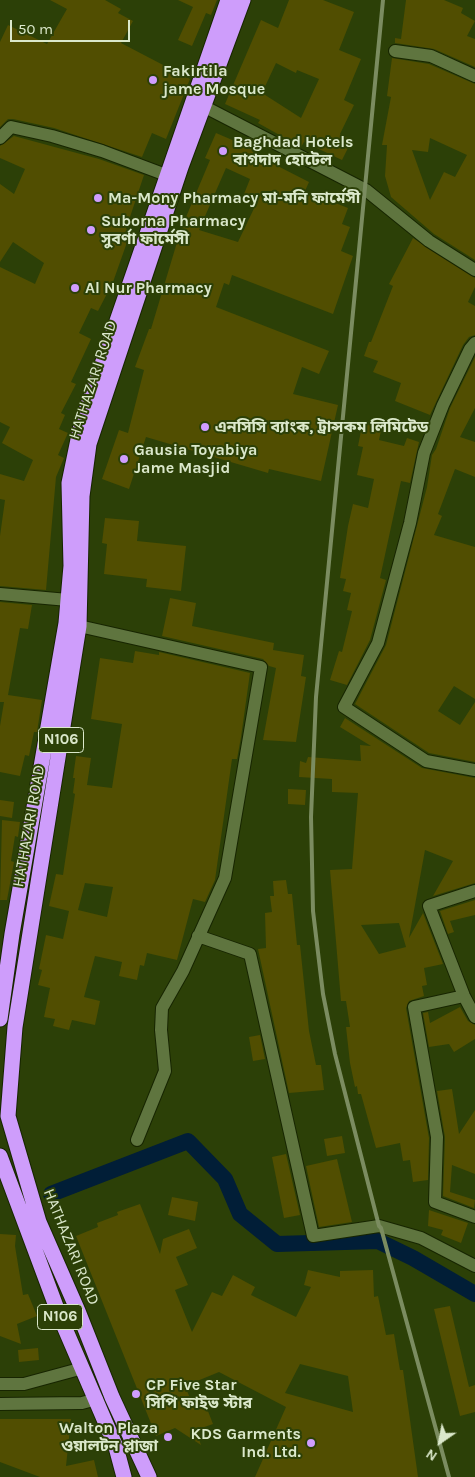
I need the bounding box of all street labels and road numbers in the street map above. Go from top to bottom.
street label: HATHAZARI ROAD [65,318,121,442]
road number: N106 [38,728,84,752]
street label: HATHAZARI ROAD [9,763,49,889]
street label: HATHAZARI ROAD [39,1186,103,1308]
road number: N106 [38,1304,82,1330]

